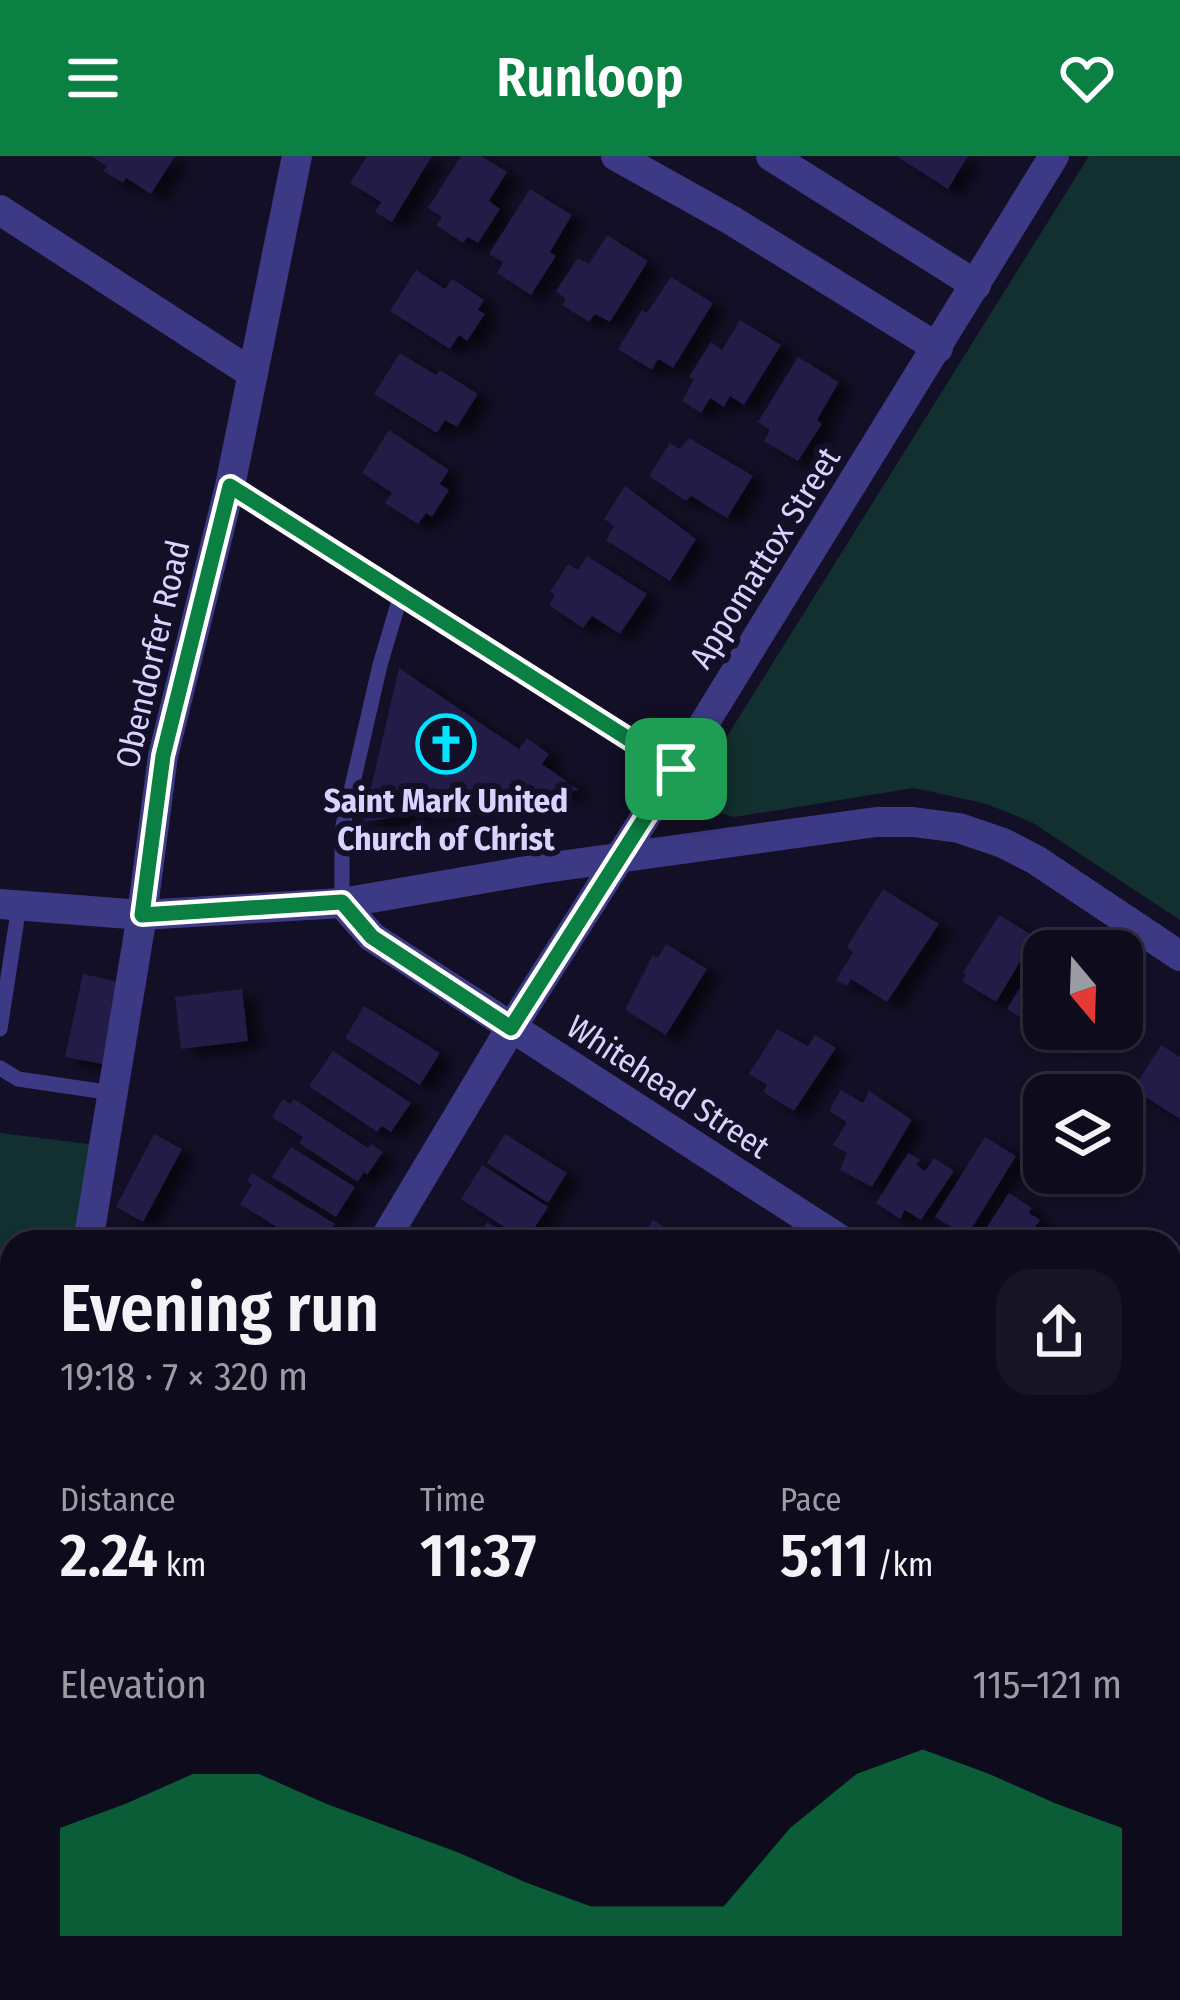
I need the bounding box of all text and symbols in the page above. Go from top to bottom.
icon: menu [60,45,126,111]
icon: heart [1054,45,1120,111]
text: Runloop [496,46,684,110]
street label: Appomattox Street [681,440,849,676]
street label: Obendorfer Road [107,536,199,772]
church icon: Saint Mark United Church of Christ [415,713,477,775]
pin [625,718,727,820]
icon: arrive [643,736,709,802]
place label: Saint Mark United Church of Christ [324,781,568,859]
north arrow [1023,930,1143,1050]
map controls [1023,930,1143,1194]
street label: Whitehead Street [559,1007,777,1167]
button: layers [1023,1074,1143,1194]
text: Evening run [60,1269,379,1348]
button: share [996,1269,1122,1395]
text: 19:18 · 7 × 320 m [60,1354,308,1400]
text: Distance [60,1480,176,1520]
text: Time [420,1480,485,1520]
text: Pace [780,1480,842,1520]
text: 2.24 [60,1520,158,1592]
text: 11:37 [420,1520,536,1592]
text: 5:11 [780,1520,869,1592]
text: km [158,1545,206,1585]
text: /km [869,1545,933,1585]
text: Elevation [60,1662,207,1708]
text: 115–121 m [973,1662,1122,1708]

